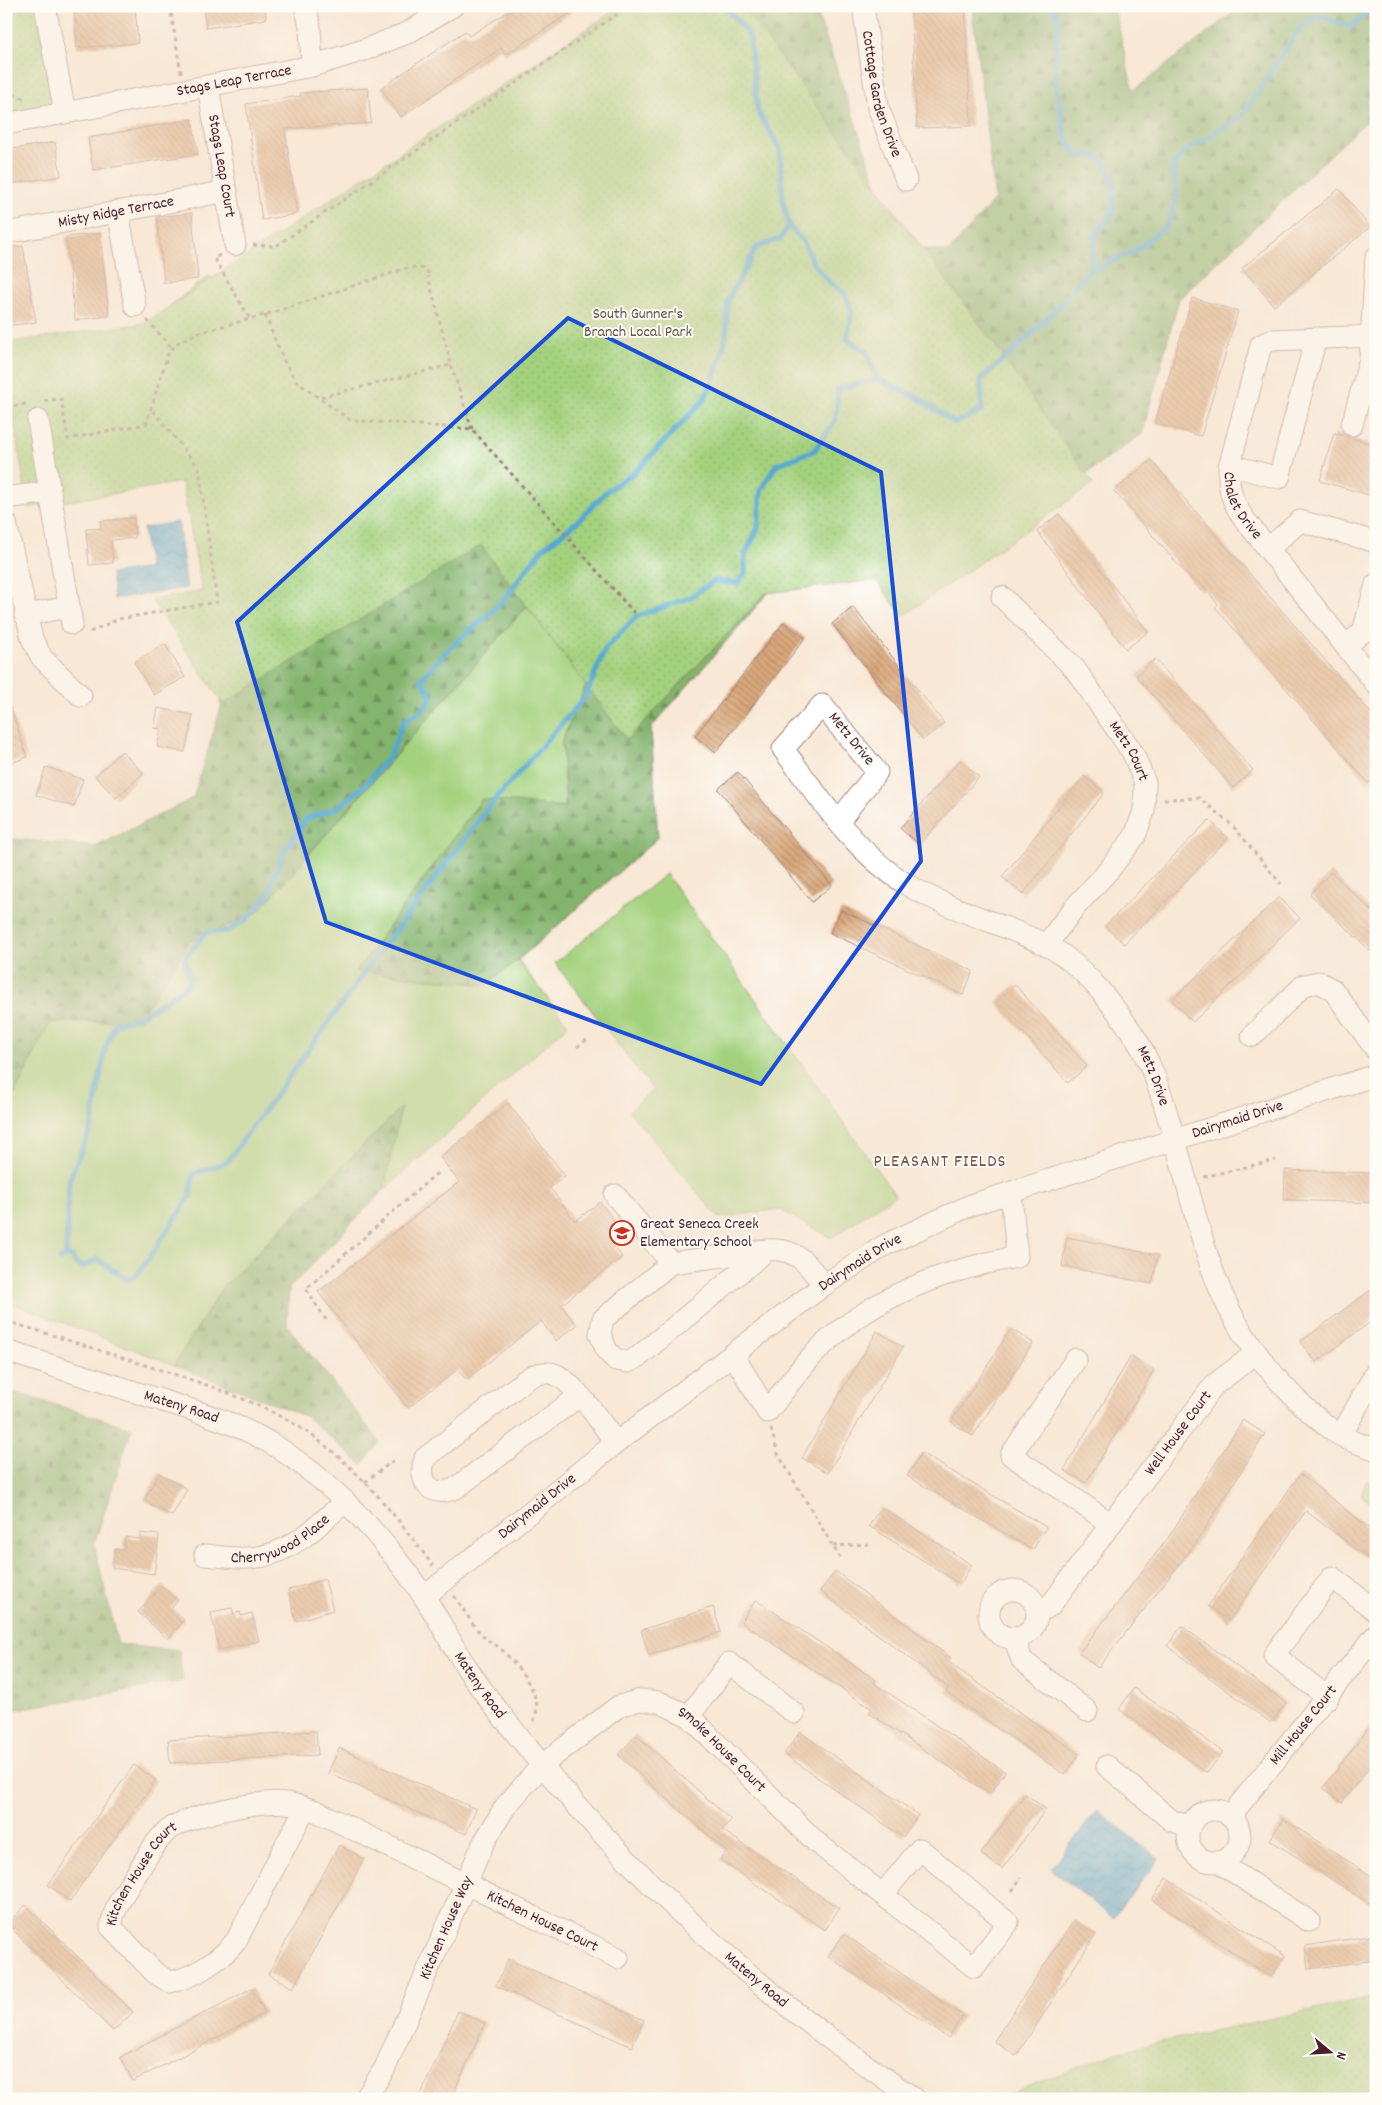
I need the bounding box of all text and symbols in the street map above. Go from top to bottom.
street label: Cottage Garden Drive [855,29,908,161]
street label: Stags Leap Terrace [175,59,293,103]
street label: Stags Leap Court [202,113,242,219]
street label: Misty Ridge Terrace [56,190,176,234]
park label: South Gunner's Branch Local Park [584,303,692,344]
street label: Chalet Drive [1217,472,1268,544]
street label: Metz Drive [822,707,880,771]
street label: Metz Court [1103,716,1155,785]
street label: Metz Drive [1131,1042,1175,1109]
street label: Dairymaid Drive [1189,1094,1286,1145]
district label: PLEASANT FIELDS [874,1150,1006,1175]
place label: Great Seneca Creek Elementary School [640,1213,759,1254]
school or university icon: Great Seneca Creek Elementary School [609,1220,635,1246]
street label: Dairymaid Drive [813,1227,905,1297]
street label: Mateny Road [141,1384,222,1430]
street label: Well House Court [1139,1386,1218,1481]
street label: Dairymaid Drive [493,1468,581,1545]
street label: Cherrywood Place [230,1509,335,1570]
street label: Mateny Road [448,1647,511,1724]
street label: Mill House Court [1264,1680,1343,1770]
street label: Smoke House Court [674,1701,771,1798]
street label: Kitchen House Court [100,1815,182,1928]
street label: Kitchen House Way [414,1872,479,1983]
street label: Kitchen House Court [483,1884,602,1958]
street label: Mateny Road [719,1946,793,2014]
north arrow [1304,2028,1354,2078]
text: N [1330,2049,1351,2062]

